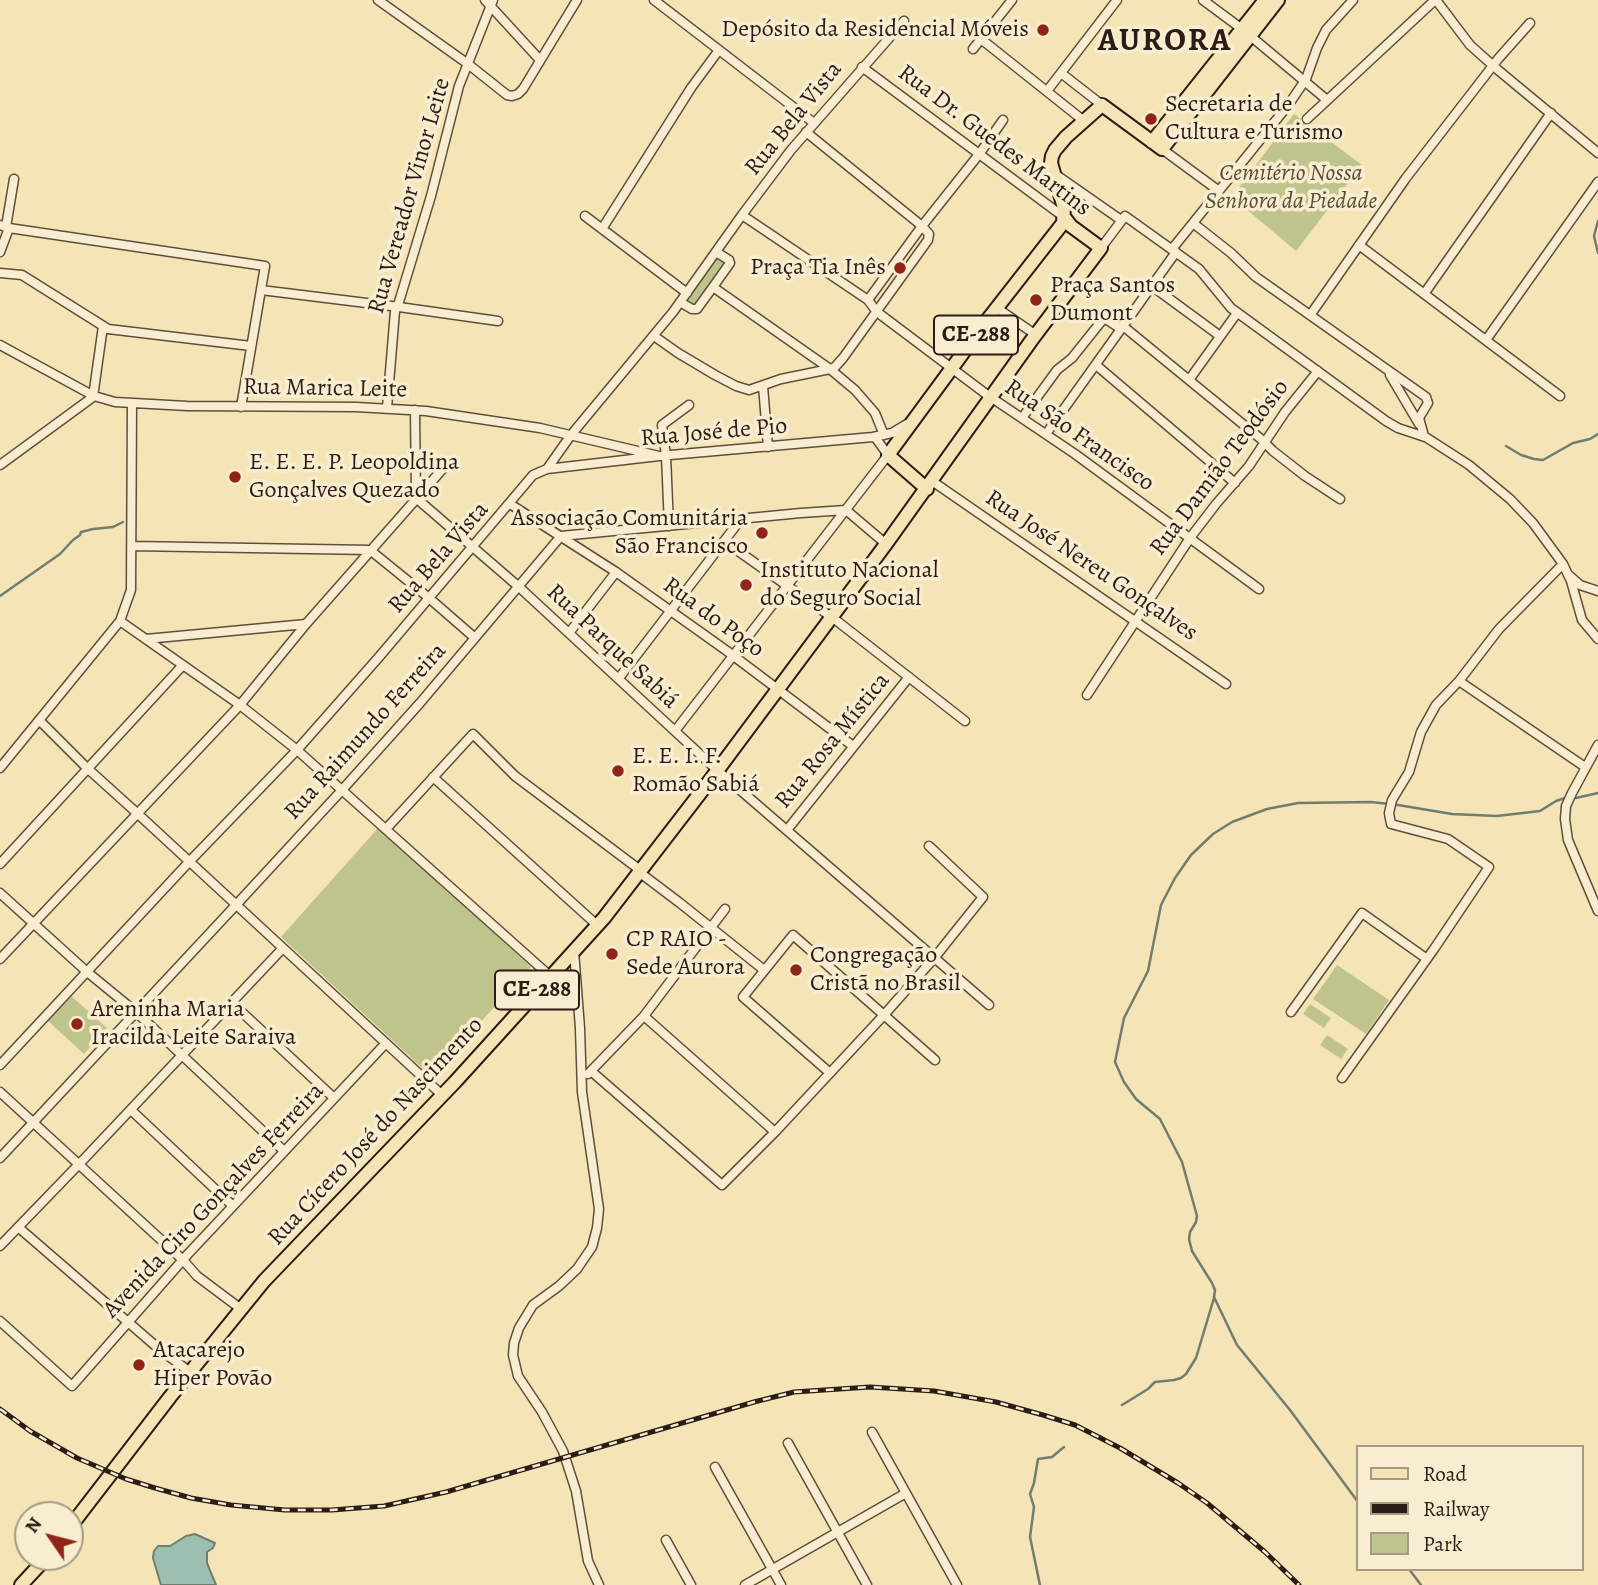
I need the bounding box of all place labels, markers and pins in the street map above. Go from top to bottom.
place label: Depósito da Residencial Móveis [721,16,1029,44]
marker: Depósito da Residencial Móveis [1035,22,1051,38]
place label: Secretaria de Cultura e Turismo [1165,91,1343,147]
marker: Secretaria de Cultura e Turismo [1143,111,1159,127]
place label: Praça Tia Inês [750,254,886,282]
marker: Praça Tia Inês [892,260,908,276]
place label: Praça Santos Dumont [1050,272,1175,328]
marker: Praça Santos Dumont [1028,292,1044,308]
place label: E. E. E. P. Leopoldina Gonçalves Quezado [249,449,459,505]
marker: E. E. E. P. Leopoldina Gonçalves Quezado [227,469,243,485]
place label: Associação Comunitária São Francisco [511,505,748,561]
marker: Associação Comunitária São Francisco [754,525,770,541]
place label: Instituto Nacional do Seguro Social [760,557,938,613]
marker: Instituto Nacional do Seguro Social [738,577,754,593]
place label: E. E. I. F. Romão Sabiá [632,743,759,799]
marker: E. E. I. F. Romão Sabiá [610,763,626,779]
place label: CP RAIO - Sede Aurora [626,926,745,982]
place label: Congregação Cristã no Brasil [810,942,960,998]
marker: CP RAIO - Sede Aurora [604,946,620,962]
marker: Congregação Cristã no Brasil [788,962,804,978]
place label: Areninha Maria Iracilda Leite Saraiva [91,996,296,1052]
marker: Areninha Maria Iracilda Leite Saraiva [69,1016,85,1032]
place label: Atacarejo Hiper Povão [153,1337,272,1393]
marker: Atacarejo Hiper Povão [131,1357,147,1373]

